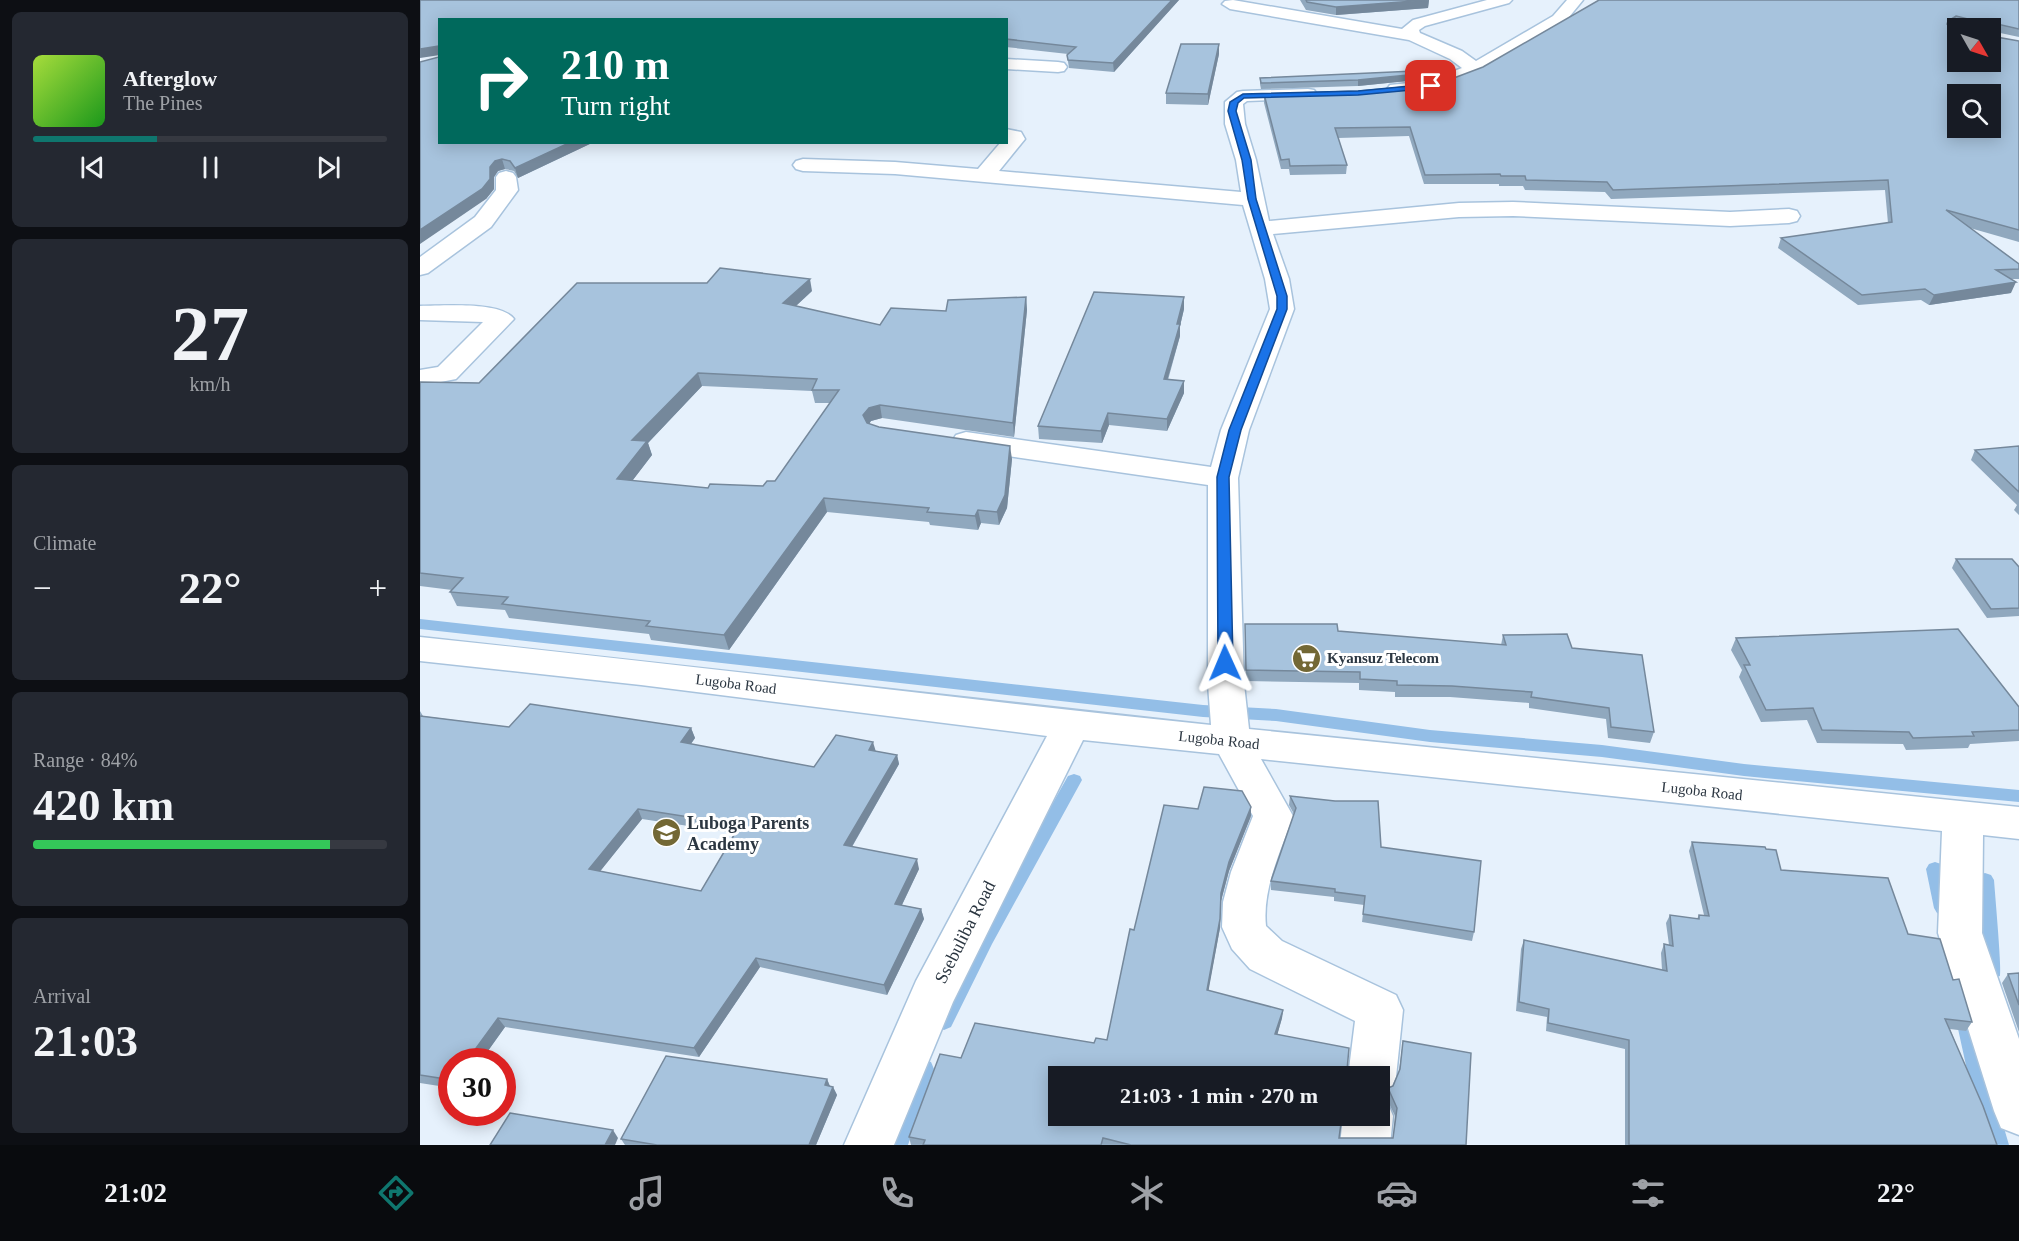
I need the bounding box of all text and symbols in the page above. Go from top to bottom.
north arrow [1947,18,2001,72]
map controls [1947,18,2001,138]
icon: right [462,42,540,120]
text: 210 m [561,42,670,88]
pin [1405,60,1456,111]
text: Afterglow [123,66,217,91]
icon: arrive [1414,69,1447,102]
button: search [1947,84,2001,138]
text: Turn right [561,91,670,121]
text: The Pines [123,92,202,114]
icon: previous [76,151,109,184]
icon: pause [194,151,227,184]
icon: next [312,151,345,184]
text: 27 [171,290,249,377]
text: km/h [189,373,231,395]
text: Climate [33,532,96,554]
text: 22° [179,563,242,613]
text: − [33,570,52,606]
text: + [368,570,387,606]
position arrow [1193,631,1257,695]
supermarket icon: Kyansuz Telecom [1290,642,1322,674]
place label: Kyansuz Telecom [1327,650,1440,666]
street label: Lugoba Road [695,671,778,697]
street label: Lugoba Road [1178,728,1261,752]
text: Range · 84% [33,749,137,771]
street label: Lugoba Road [1661,779,1744,803]
text: 420 km [33,780,174,830]
place label: Luboga Parents Academy [687,813,809,854]
school or university icon: Luboga Parents Academy [650,817,682,849]
street label: Ssebuliba Road [931,877,999,987]
text: Arrival [33,985,91,1007]
text: 21:03 [33,1016,138,1066]
speed limit sign: 30 [438,1048,516,1126]
text: 21:03 · 1 min · 270 m [1120,1083,1318,1108]
icon: directions [375,1172,417,1214]
icon: music [626,1172,668,1214]
icon: phone [876,1172,918,1214]
icon: climate [1126,1172,1168,1214]
icon: car [1376,1172,1418,1214]
icon: filters [1627,1172,1669,1214]
text: 21:02 [104,1178,167,1208]
text: 22° [1877,1178,1915,1208]

